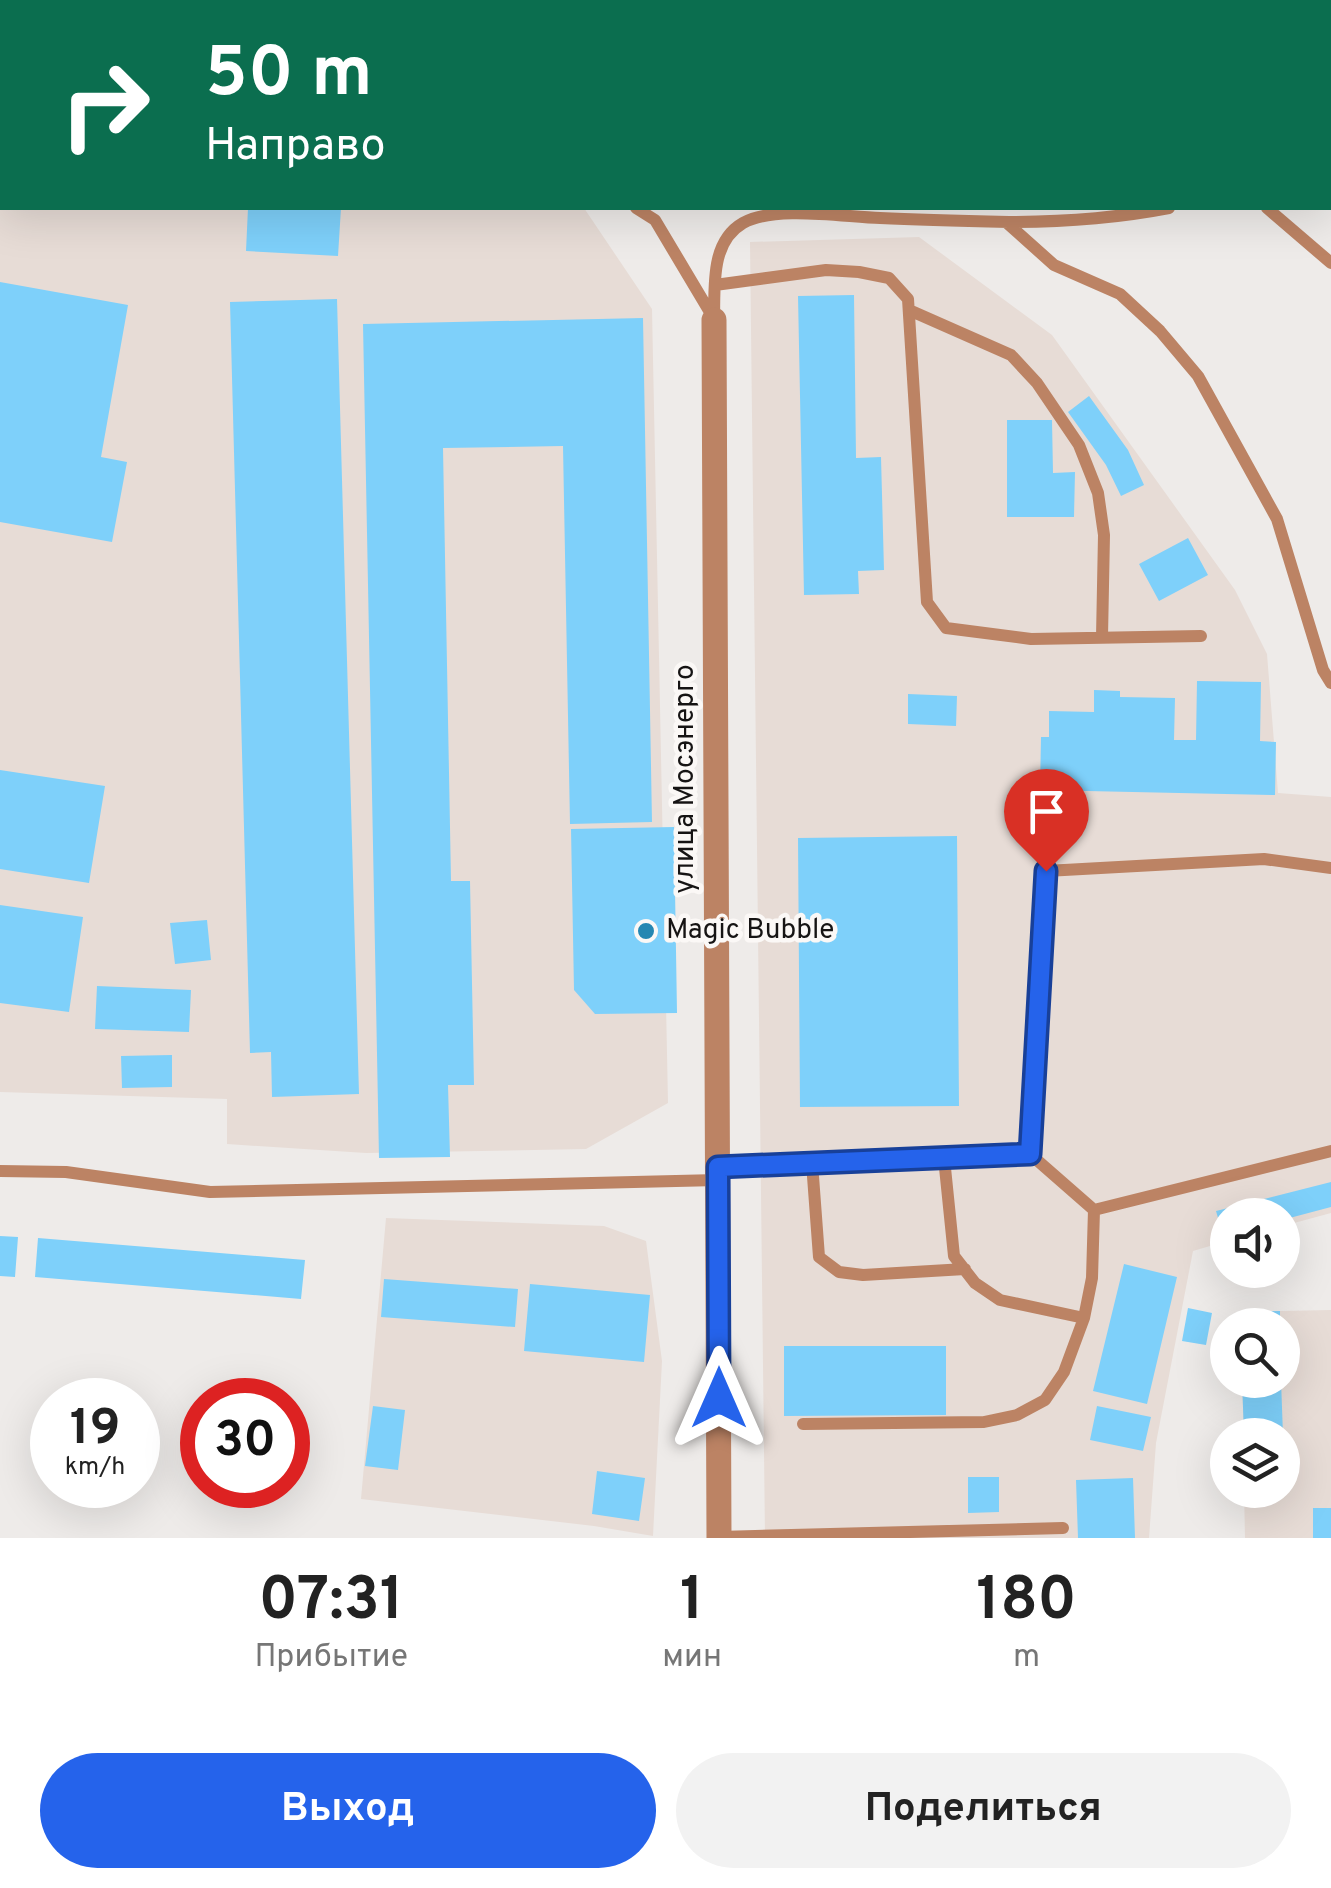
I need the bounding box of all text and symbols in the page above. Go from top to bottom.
text: 50 m [205,32,372,121]
icon: right [40,40,170,170]
text: Направо [205,119,386,176]
street label: улица Мосэнерго [668,664,704,894]
pin [1004,769,1089,872]
icon: arrive [1019,784,1074,839]
place label: Magic Bubble [666,913,834,949]
marker: Magic Bubble [635,920,657,942]
map controls [1210,1198,1300,1508]
button: sound [1210,1198,1300,1288]
button: search [1210,1308,1300,1398]
position arrow [667,1346,771,1450]
speed limit sign: 30 [180,1378,310,1508]
text: 19 [70,1399,120,1462]
button: layers [1210,1418,1300,1508]
text: km/h [65,1452,125,1484]
text: 07:31 [259,1565,404,1641]
text: 1 [680,1565,704,1641]
text: 180 [976,1565,1077,1641]
text: Прибытие [254,1638,408,1678]
text: мин [662,1638,722,1678]
text: m [1013,1638,1040,1678]
button: Выход [40,1753,656,1868]
button: Поделиться [676,1753,1291,1868]

